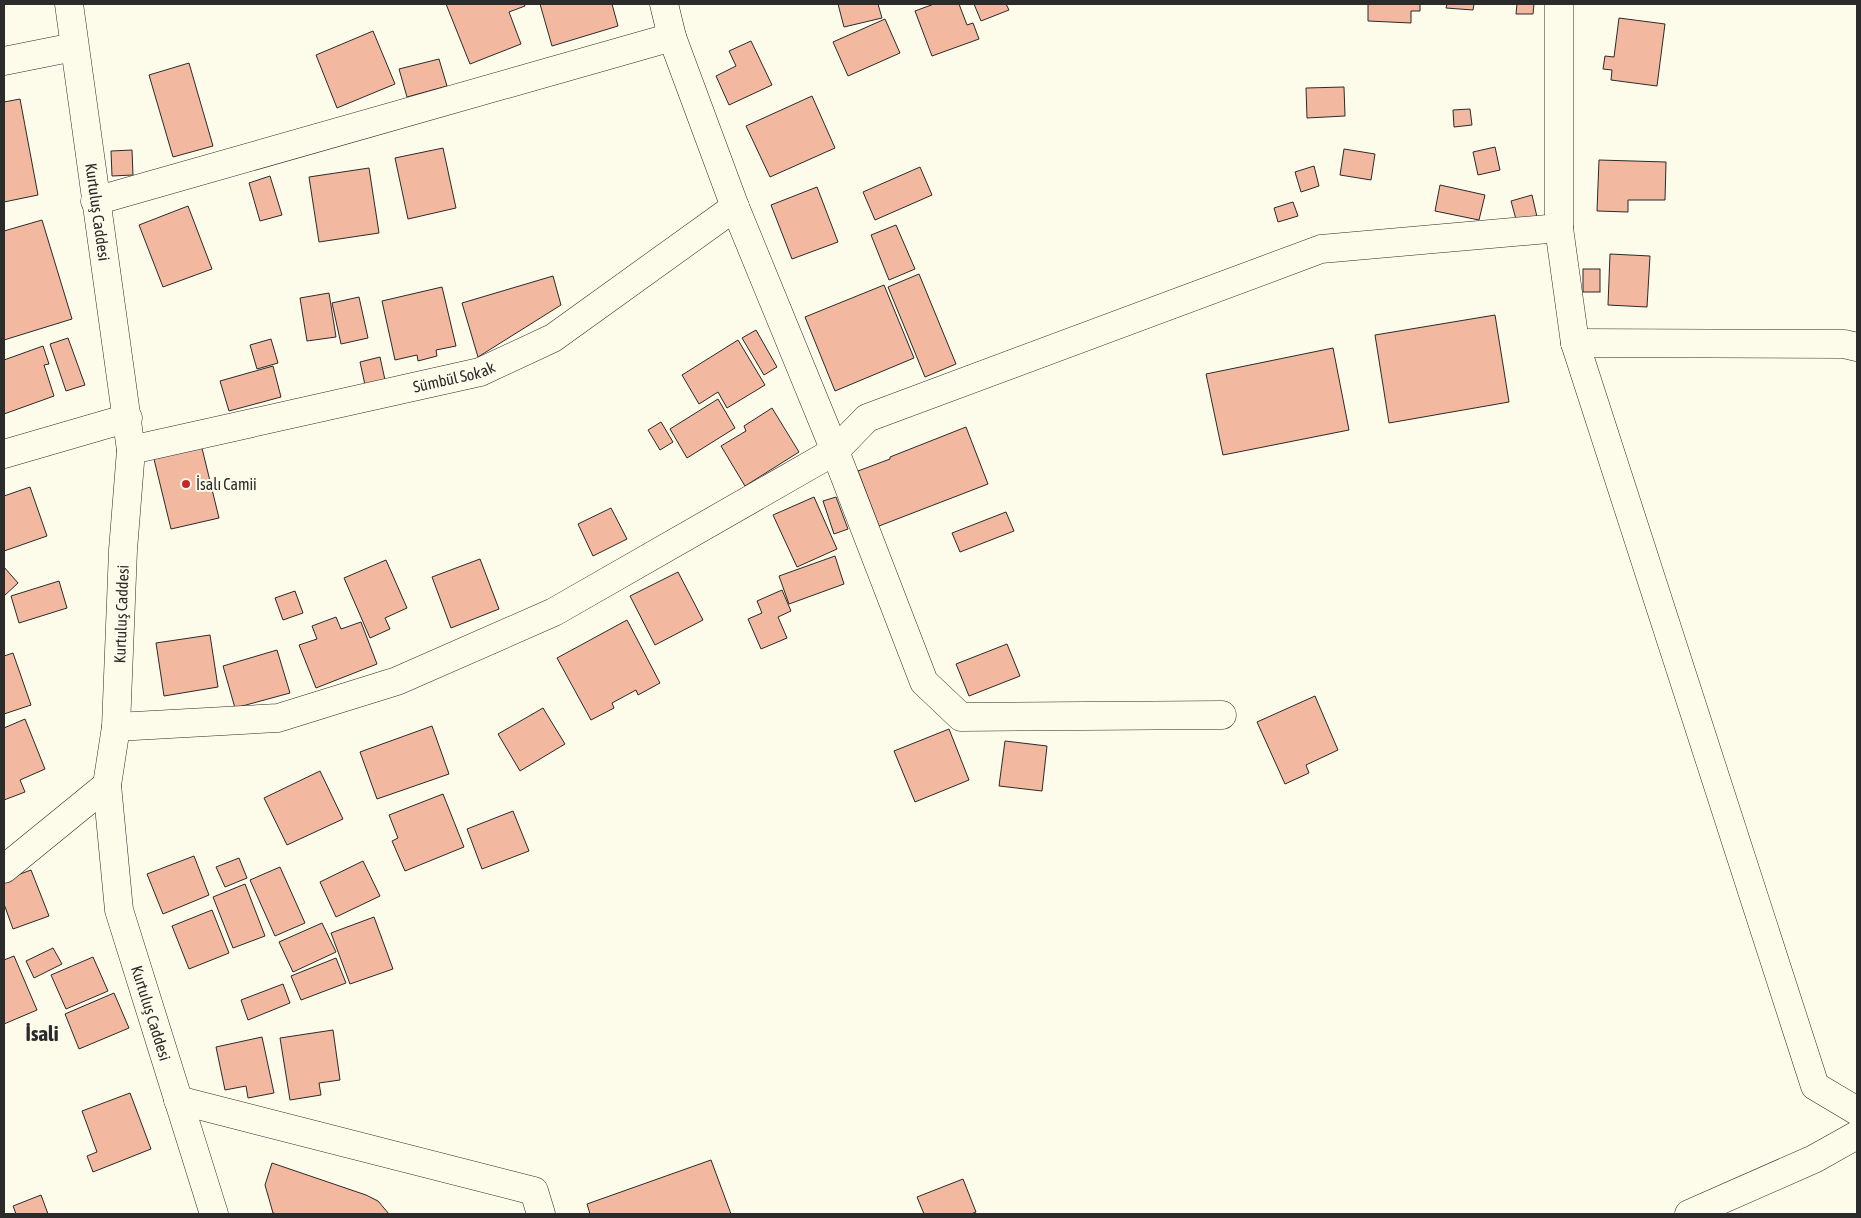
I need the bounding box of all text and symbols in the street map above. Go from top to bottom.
street label: Kurtuluş Caddesi [82,162,114,262]
street label: Sümbül Sokak [411,357,498,396]
place label: İsalı Camii [196,475,257,493]
marker: İsalı Camii [180,478,192,490]
street label: Kurtuluş Caddesi [110,564,133,664]
street label: Kurtuluş Caddesi [128,963,175,1063]
district label: İsali [26,1021,58,1045]

